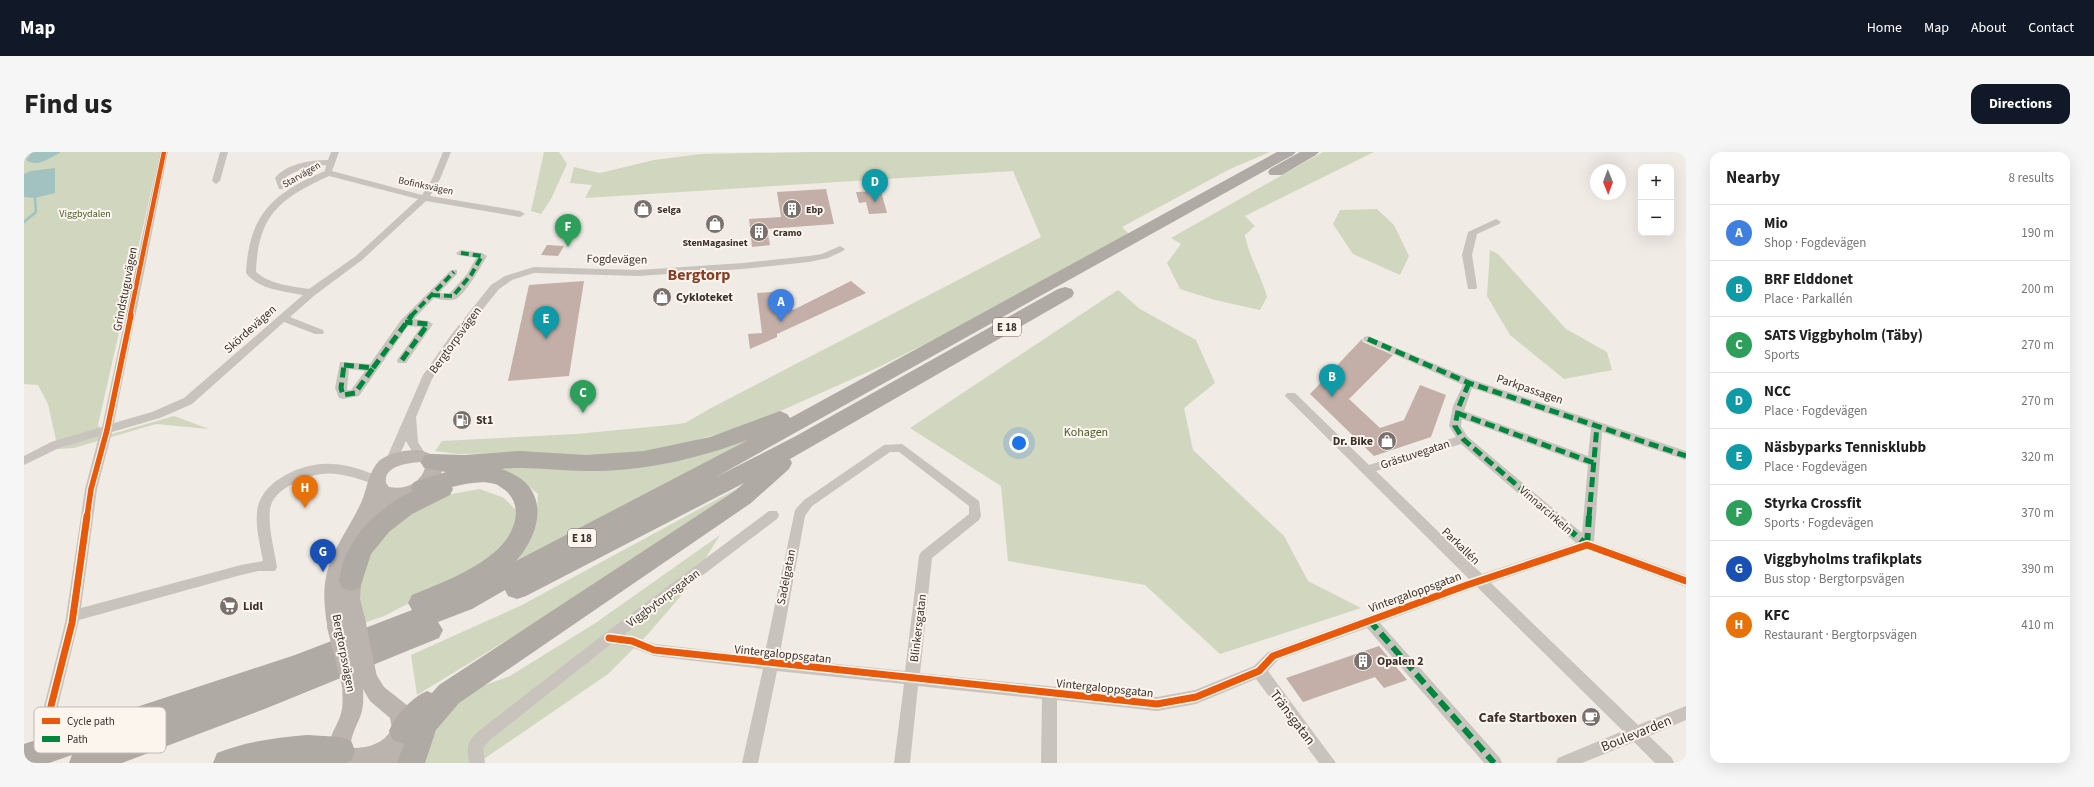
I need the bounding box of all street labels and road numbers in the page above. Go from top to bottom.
street label: Starvägen [280,158,323,191]
street label: Bofinksvägen [397,173,455,199]
street label: Grindstuguvägen [109,246,142,333]
street label: Fogdevägen [587,250,647,269]
street label: Skördevägen [220,301,280,357]
street label: Bergtorpsvägen [425,303,486,377]
road number: E 18 [993,318,1021,336]
street label: Parkpassagen [1494,370,1565,409]
street label: Grästuvegatan [1378,435,1452,474]
street label: Vinnarcirkeln [1515,482,1576,539]
street label: Parkallén [1438,524,1483,569]
road number: E 18 [568,529,596,547]
street label: Sadelgatan [773,548,800,606]
street label: Viggbytorpsgatan [623,565,703,632]
street label: Vintergaloppsgatan [1366,568,1464,617]
street label: Blinkersgatan [906,593,931,663]
street label: Bergtorpsvägen [328,613,359,694]
street label: Vintergaloppsgatan [734,641,832,668]
street label: Vintergaloppsgatan [1056,675,1154,702]
street label: Tränsgatan [1265,686,1320,750]
street label: Boulevarden [1598,711,1675,757]

